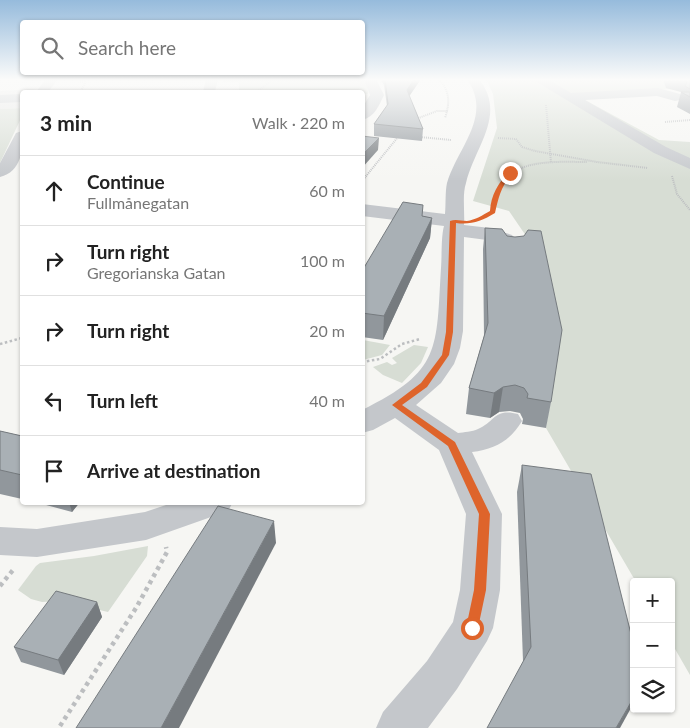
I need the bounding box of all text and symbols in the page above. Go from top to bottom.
search box [20,20,365,75]
icon: search [38,34,66,62]
text: Search here [78,36,176,59]
text: 3 min [40,110,92,135]
text: Walk · 220 m [252,113,345,132]
route end [499,162,522,185]
text: Continue [87,170,165,193]
icon: ahead [40,177,68,205]
text: 60 m [309,181,345,200]
text: Fullmånegatan [87,193,189,212]
text: Turn right [87,240,169,263]
icon: right [40,247,68,275]
text: 100 m [300,251,345,270]
text: Gregorianska Gatan [87,263,226,282]
icon: right [40,317,68,345]
text: Turn right [87,319,169,342]
text: 20 m [309,321,345,340]
icon: left [40,387,68,415]
text: Turn left [87,389,158,412]
text: 40 m [309,391,345,410]
icon: arrive [40,457,68,485]
text: Arrive at destination [87,459,260,482]
map controls [630,578,675,713]
button: + [630,578,675,623]
route start [461,617,484,640]
button: − [630,623,675,668]
button: layers [630,668,675,713]

